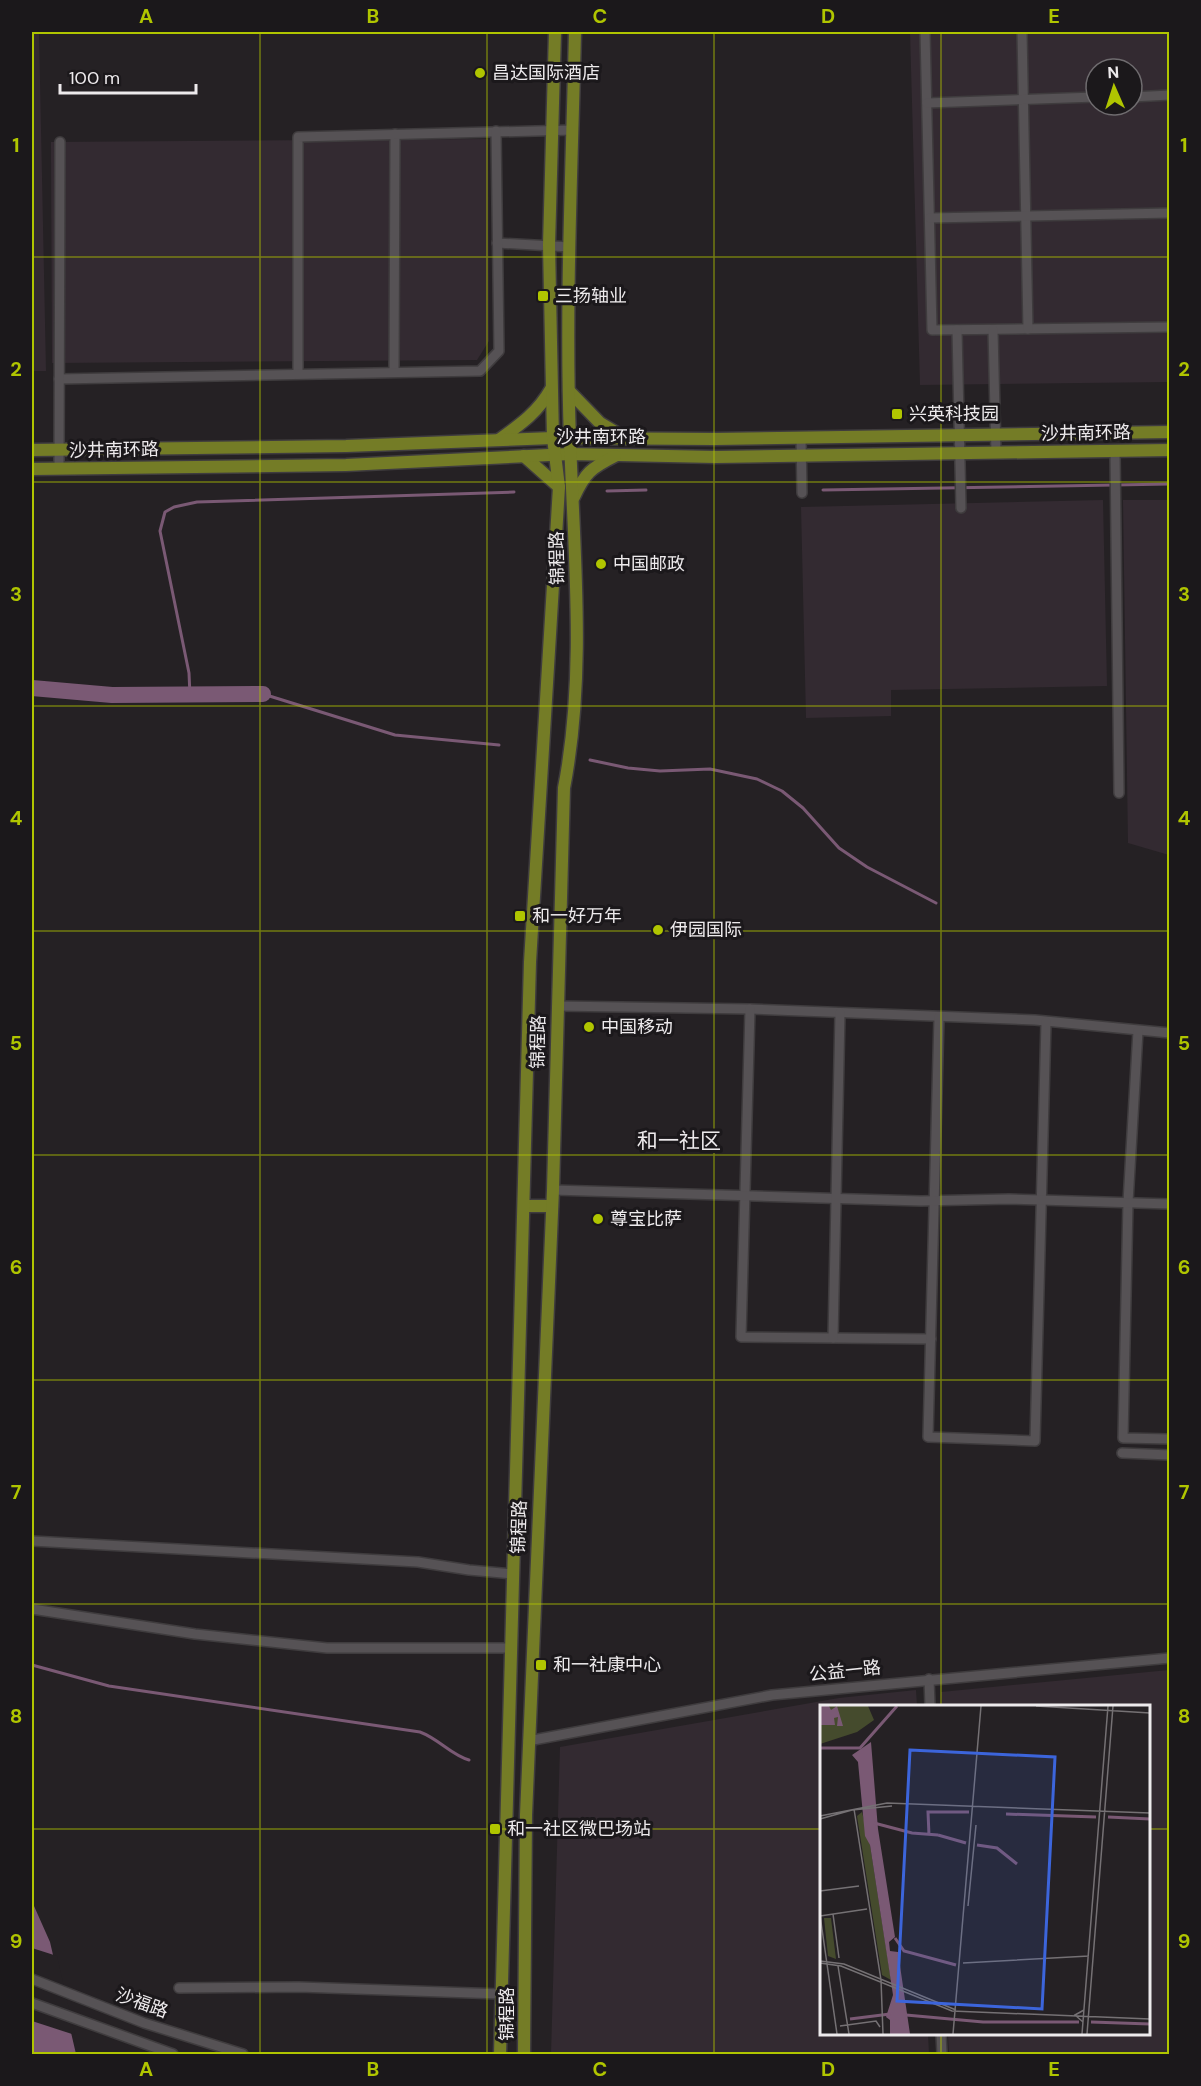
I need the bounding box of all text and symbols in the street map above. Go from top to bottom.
text: A [139,3,153,29]
text: B [367,3,379,29]
text: C [593,3,607,29]
text: D [821,3,835,29]
text: E [1048,3,1060,29]
scale bar [60,57,196,95]
north arrow [1084,57,1144,117]
place label: 昌达国际酒店 [492,61,600,85]
text: N [1107,62,1120,83]
text: 100 m [69,66,120,90]
marker: 昌达国际酒店 [473,66,487,80]
text: 1 [12,132,20,158]
text: 1 [1180,132,1188,158]
place label: 三扬轴业 [555,284,627,308]
marker: 三扬轴业 [536,289,550,303]
text: 2 [10,356,22,382]
text: 2 [1178,356,1190,382]
place label: 兴英科技园 [909,402,999,426]
marker: 兴英科技园 [890,407,904,421]
street label: 沙井南环路 [1041,420,1131,446]
street label: 沙井南环路 [556,425,646,449]
street label: 沙井南环路 [69,437,159,463]
street label: 锦程路 [545,531,569,585]
place label: 中国邮政 [613,552,685,576]
marker: 中国邮政 [594,557,608,571]
text: 3 [10,581,22,607]
text: 3 [1178,581,1190,607]
text: 4 [10,805,23,831]
text: 4 [1178,805,1191,831]
place label: 和一好万年 [532,904,622,928]
marker: 和一好万年 [513,909,527,923]
place label: 伊园国际 [670,918,742,942]
marker: 伊园国际 [651,923,665,937]
street label: 锦程路 [526,1015,550,1069]
place label: 中国移动 [601,1015,673,1039]
marker: 中国移动 [582,1020,596,1034]
text: 5 [10,1030,22,1056]
text: 5 [1178,1030,1190,1056]
district label: 和一社区 [637,1127,721,1155]
place label: 尊宝比萨 [610,1207,682,1231]
marker: 尊宝比萨 [591,1212,605,1226]
text: 6 [10,1254,22,1280]
text: 6 [1178,1254,1190,1280]
text: 7 [11,1479,22,1505]
text: 7 [1179,1479,1190,1505]
street label: 锦程路 [506,1500,532,1554]
place label: 和一社康中心 [553,1653,661,1677]
street label: 公益一路 [808,1655,882,1687]
marker: 和一社康中心 [534,1658,548,1672]
text: 8 [10,1703,22,1729]
text: 8 [1178,1703,1190,1729]
inset map [820,1705,1150,2035]
place label: 和一社区微巴场站 [507,1817,651,1841]
marker: 和一社区微巴场站 [488,1822,502,1836]
text: 9 [10,1928,22,1954]
text: 9 [1178,1928,1190,1954]
street label: 沙福路 [113,1982,171,2024]
street label: 锦程路 [495,1987,519,2041]
text: A [139,2056,153,2082]
text: B [367,2056,379,2082]
text: C [593,2056,607,2082]
text: D [821,2056,835,2082]
text: E [1048,2056,1060,2082]

